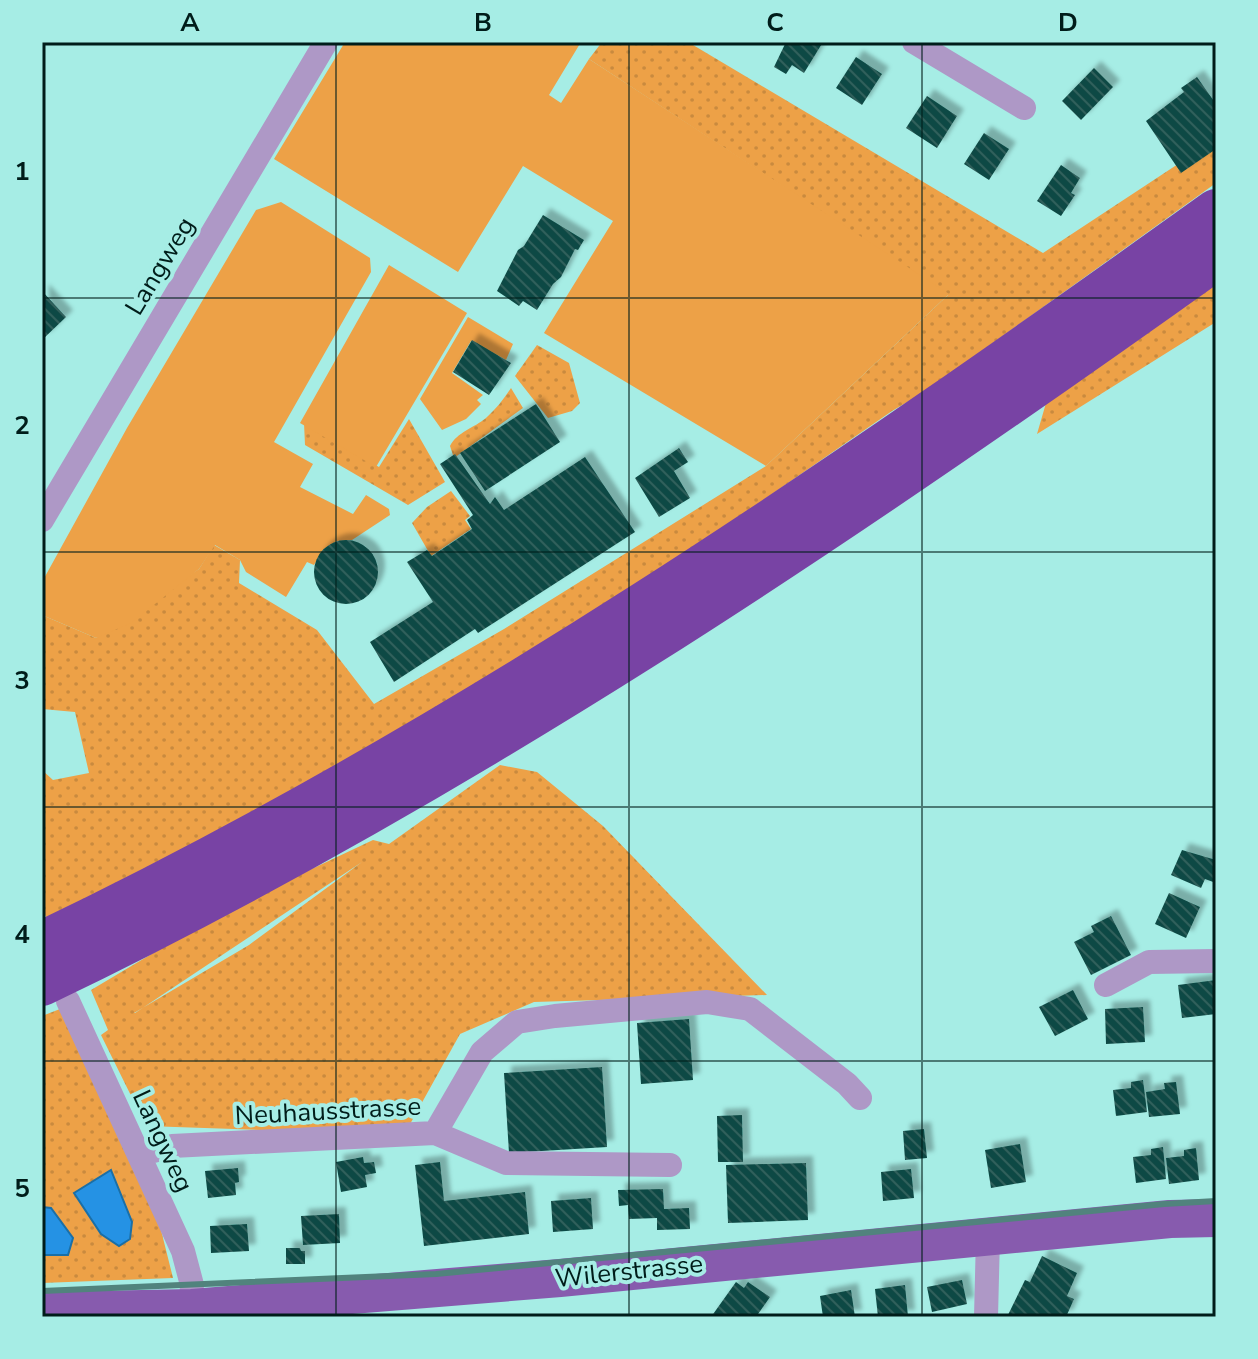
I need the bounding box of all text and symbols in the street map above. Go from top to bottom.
text: A [180,5,200,40]
text: B [474,5,492,40]
text: C [766,5,784,40]
text: D [1058,5,1078,40]
text: 1 [14,154,30,189]
street label: Langweg [117,210,203,322]
text: 2 [14,408,30,443]
text: 3 [14,663,30,698]
text: 4 [14,917,30,952]
street label: Langweg [124,1084,202,1198]
street label: Neuhausstrasse [234,1089,422,1133]
text: 5 [14,1171,30,1206]
street label: Wilerstrasse [553,1246,705,1296]

